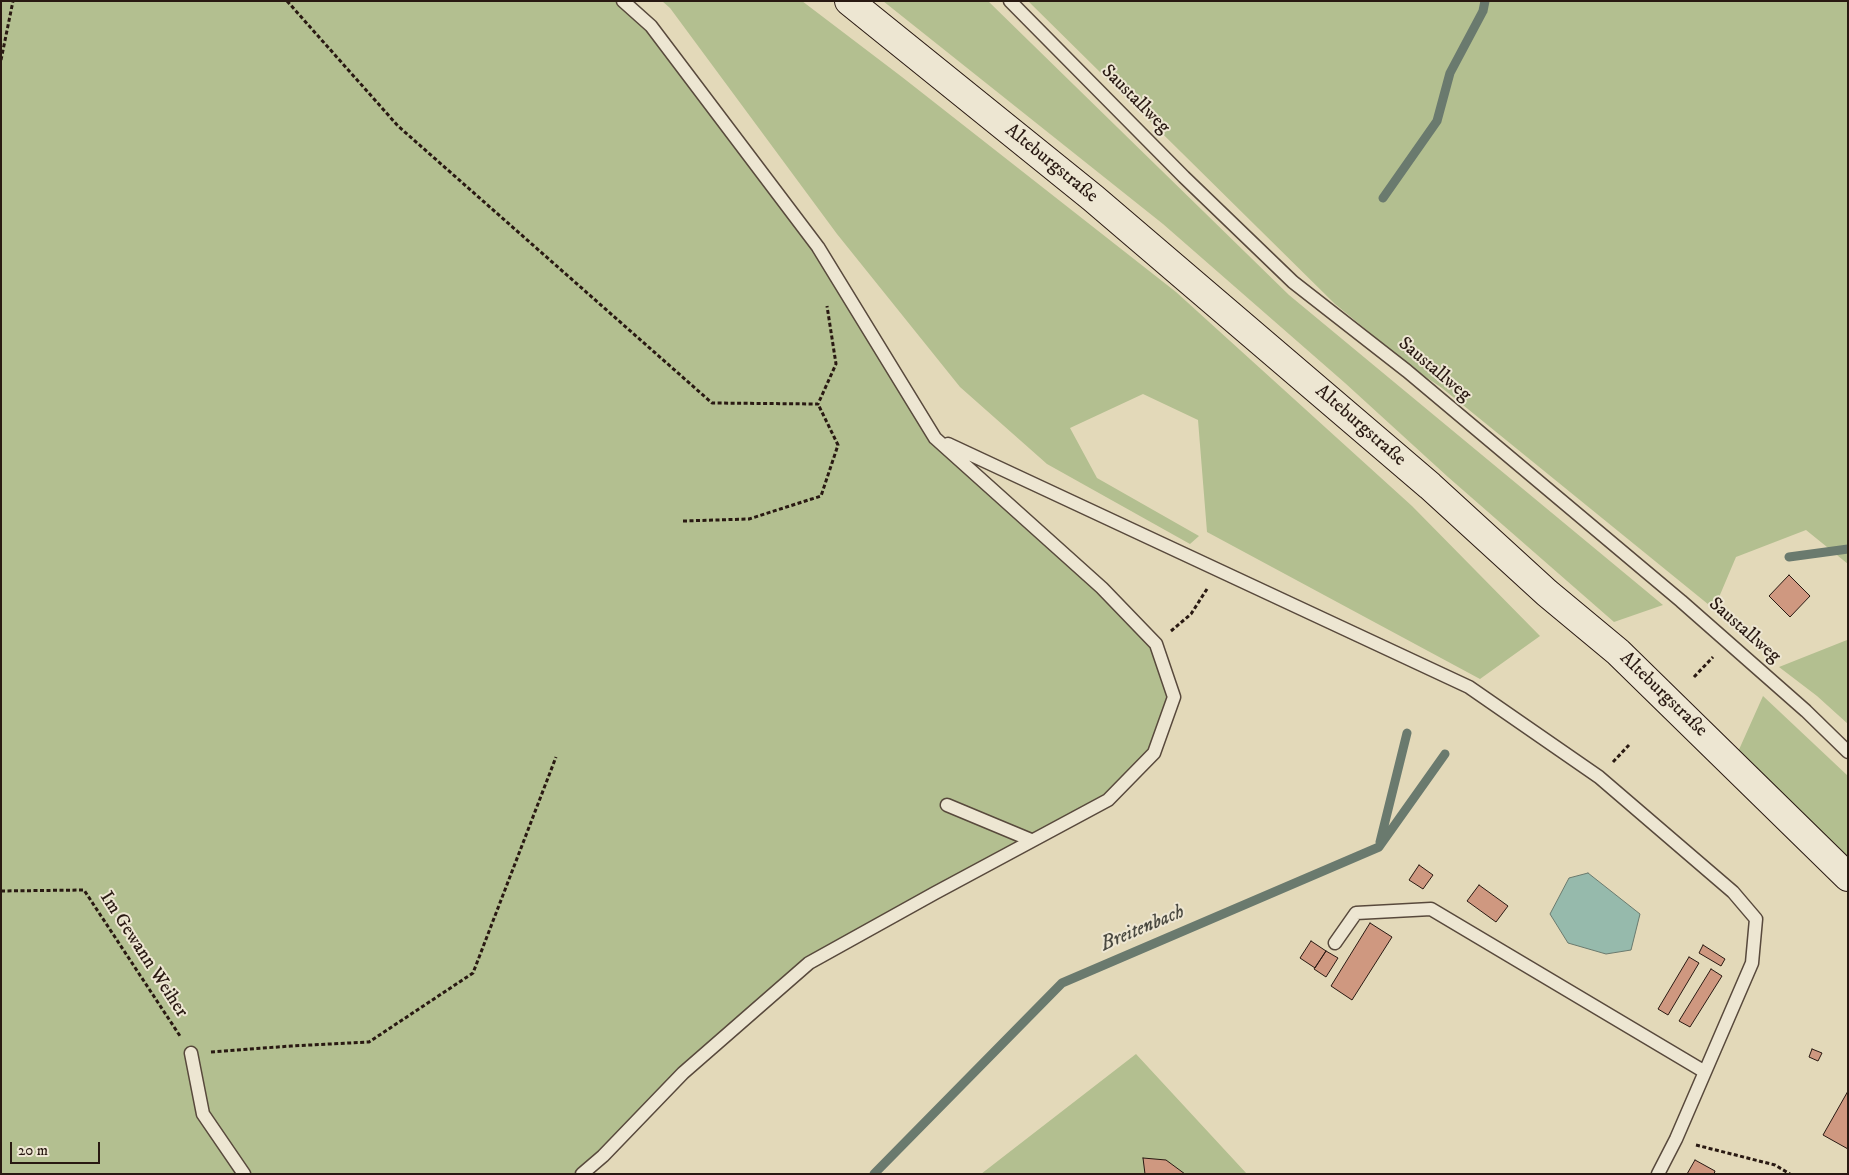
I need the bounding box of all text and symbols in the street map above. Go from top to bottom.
street label: Saustallweg [1096,61,1174,139]
street label: Alteburgstraße [1000,120,1102,208]
street label: Saustallweg [1393,333,1475,407]
street label: Alteburgstraße [1310,380,1410,472]
street label: Saustallweg [1703,593,1785,669]
street label: Alteburgstraße [1614,648,1712,742]
street label: Im Gewann Weiher [94,888,192,1022]
water label: Breitenbach [1098,901,1188,957]
scale bar [12,1132,102,1164]
text: 20 m [18,1141,48,1160]

